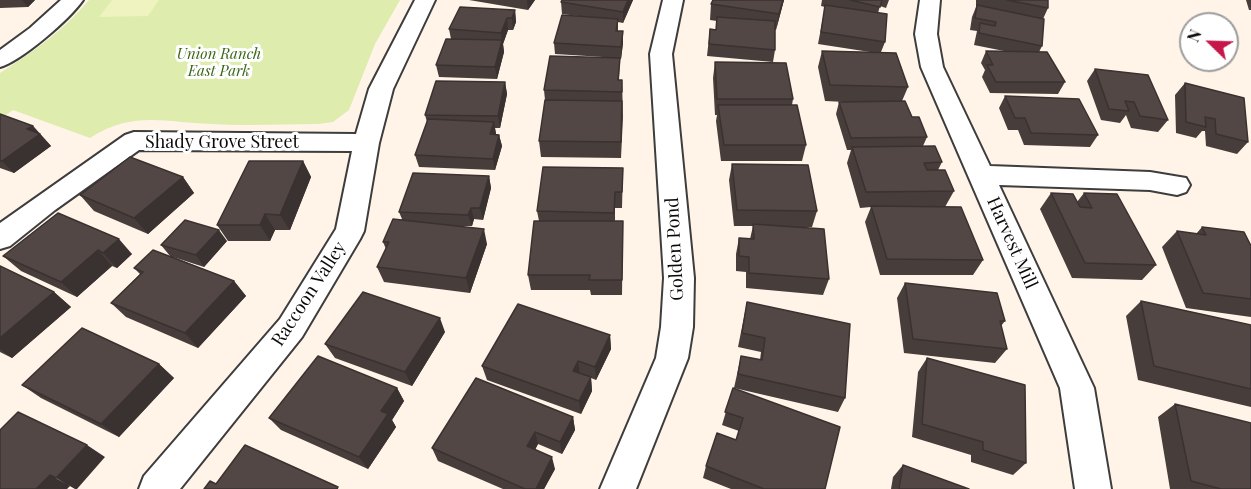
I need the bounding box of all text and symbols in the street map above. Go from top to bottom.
north arrow [1179,12,1239,72]
text: N [1182,26,1206,45]
park label: Union Ranch East Park [177,45,261,80]
street label: Shady Grove Street [145,131,299,153]
street label: Harvest Mill [982,194,1042,292]
street label: Golden Pond [662,197,688,301]
street label: Raccoon Valley [267,238,351,350]

